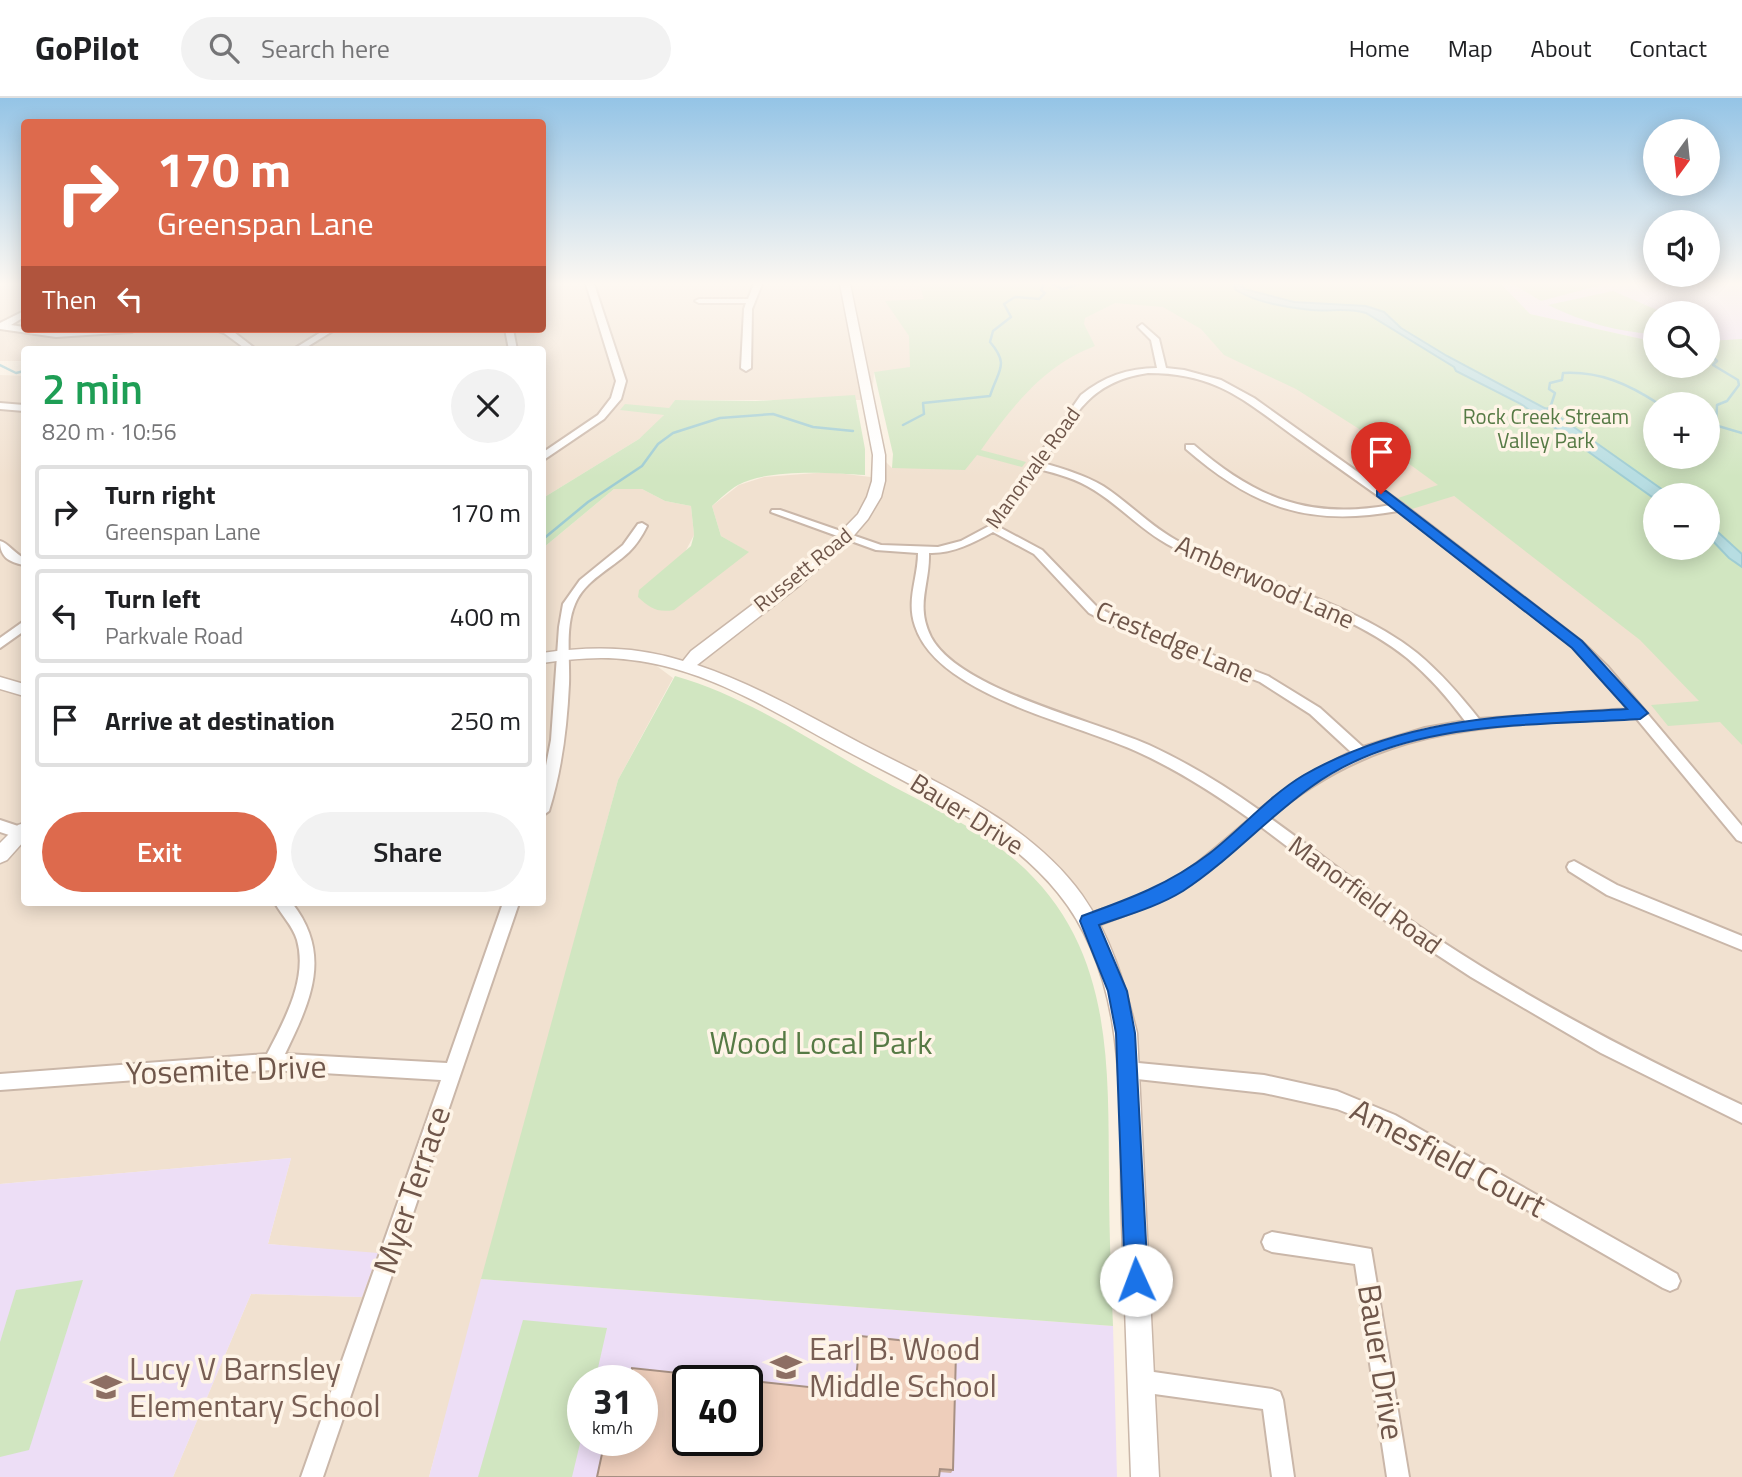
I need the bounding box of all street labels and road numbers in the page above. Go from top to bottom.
street label: Manorvale Road [977,400,1087,535]
street label: Russett Road [746,519,859,619]
street label: Amberwood Lane [1169,525,1361,638]
street label: Crestedge Lane [1090,591,1261,692]
street label: Bauer Drive [903,763,1032,864]
street label: Manorfield Road [1281,826,1450,963]
street label: Yosemite Drive [125,1042,327,1096]
street label: Amesfield Court [1342,1085,1555,1229]
street label: Myer Terrace [360,1099,462,1280]
street label: Bauer Drive [1346,1281,1418,1443]

